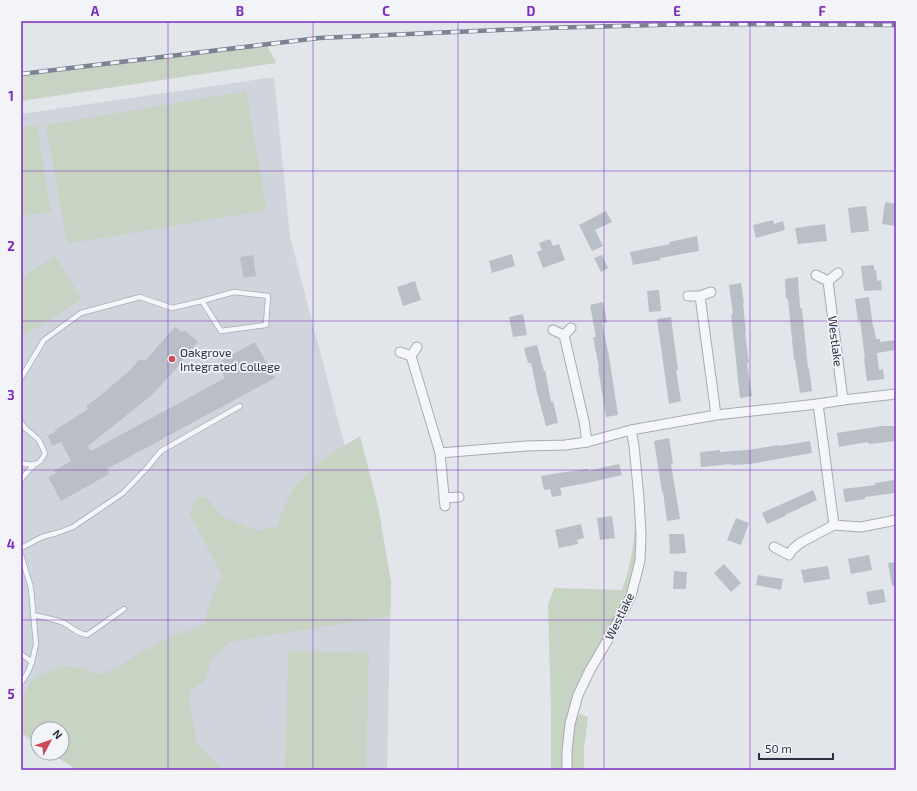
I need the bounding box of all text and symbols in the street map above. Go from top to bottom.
text: A [91,3,100,19]
text: B [236,3,244,19]
text: C [382,3,390,19]
text: D [527,3,536,19]
text: E [673,3,681,19]
text: F [818,3,826,19]
text: 1 [8,88,14,104]
text: 2 [7,238,15,254]
street label: Westlake [826,315,846,367]
place label: Oakgrove Integrated College [180,345,280,373]
marker: Oakgrove Integrated College [167,354,177,364]
text: 3 [7,387,15,403]
text: 4 [7,536,15,552]
street label: Westlake [602,590,636,642]
text: 5 [7,686,15,702]
north arrow [30,721,70,761]
text: N [50,727,65,741]
scale bar [759,735,833,761]
text: 50 m [765,741,792,755]

